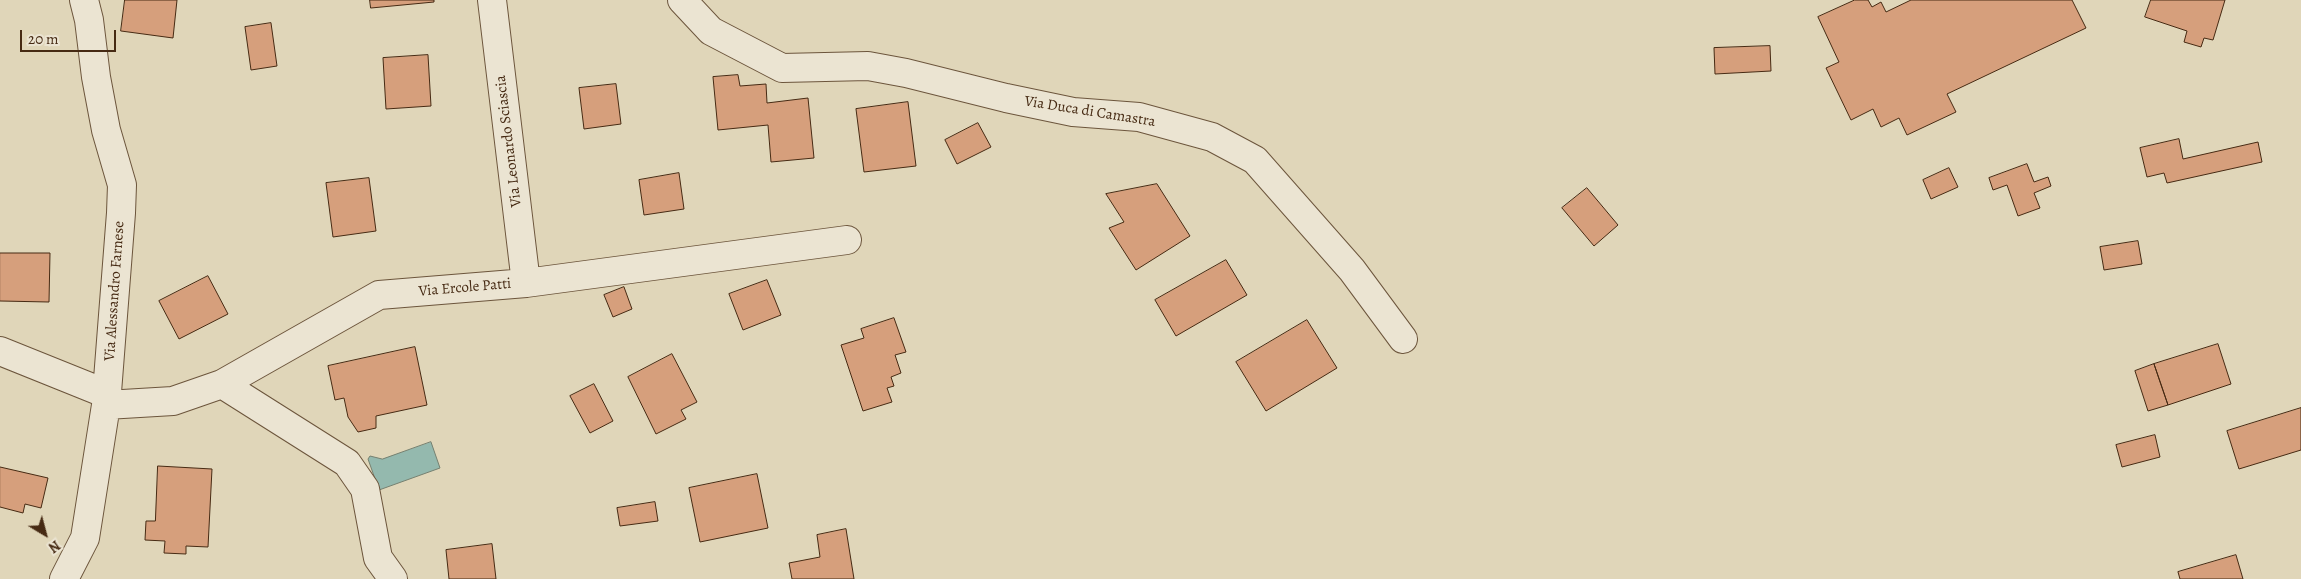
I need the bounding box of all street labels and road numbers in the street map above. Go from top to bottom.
street label: Via Leonardo Sciascia [492,74,526,208]
street label: Via Duca di Camastra [1023,93,1157,131]
street label: Via Alessandro Farnese [101,220,129,362]
street label: Via Ercole Patti [418,275,512,301]

